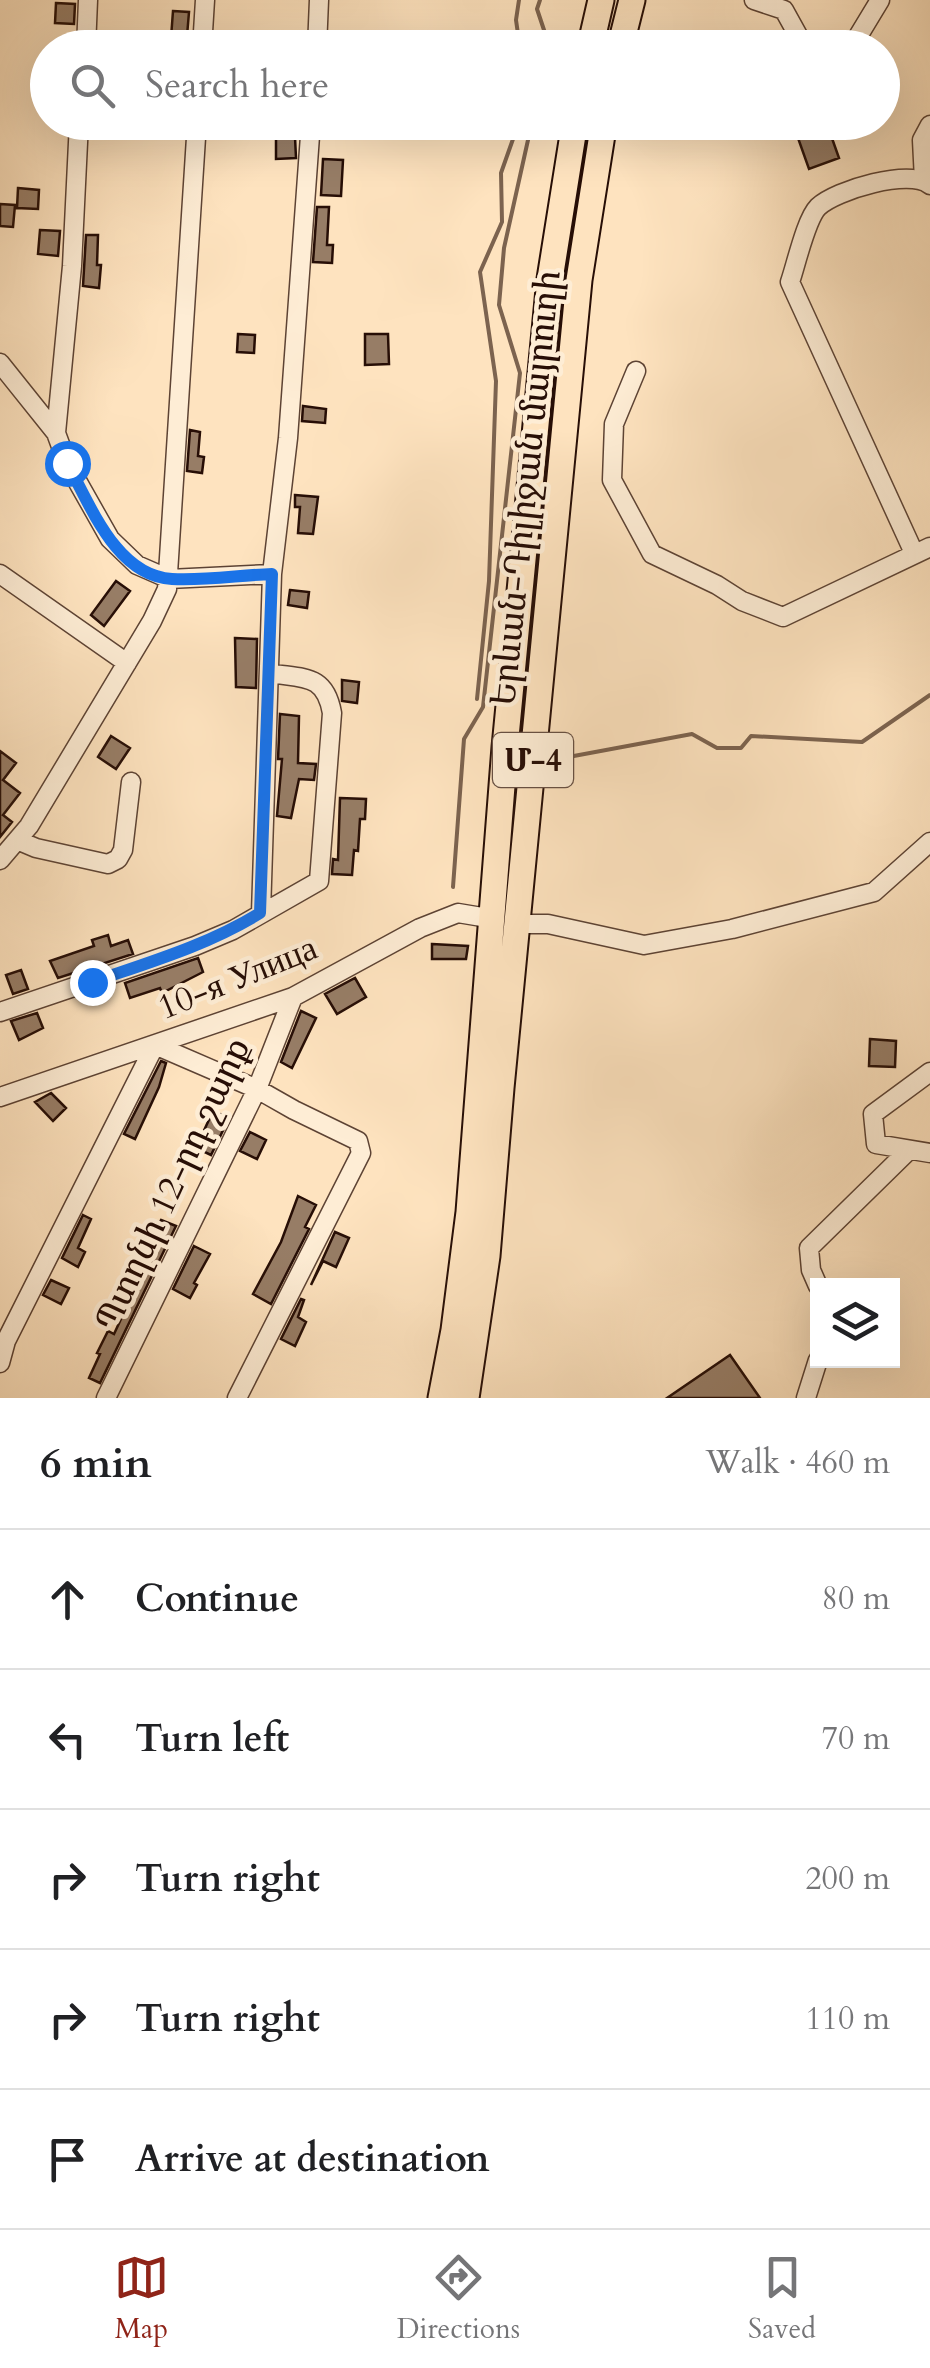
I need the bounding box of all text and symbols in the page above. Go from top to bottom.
search box [30,30,900,140]
icon: search [65,58,120,113]
text: Search here [145,59,329,111]
street label: Երևան-Դիլիջան մայրուղի [479,268,573,708]
route start [45,441,91,487]
road number: Մ-4 [493,733,573,787]
street label: 10-я Улица [150,924,325,1032]
route end [70,960,116,1006]
street label: Պտղնի 12-րդ շարք [84,1030,262,1339]
map controls [810,1278,900,1368]
button: layers [810,1278,900,1368]
text: 6 min [40,1435,152,1492]
text: Walk · 460 m [705,1441,890,1485]
icon: ahead [40,1572,95,1627]
text: Continue [135,1573,299,1625]
text: 80 m [822,1577,890,1621]
icon: left [40,1712,95,1767]
text: Turn left [135,1713,289,1765]
text: 70 m [822,1717,890,1761]
icon: right [40,1852,95,1907]
text: Turn right [135,1853,320,1905]
text: 200 m [805,1857,890,1901]
icon: right [40,1992,95,2047]
text: Turn right [135,1993,320,2045]
text: 110 m [805,1997,890,2041]
icon: arrive [40,2132,95,2187]
text: Arrive at destination [135,2133,490,2185]
tab: Map [114,2250,169,2348]
tab: Directions [397,2250,520,2348]
tab: Saved [748,2250,816,2348]

